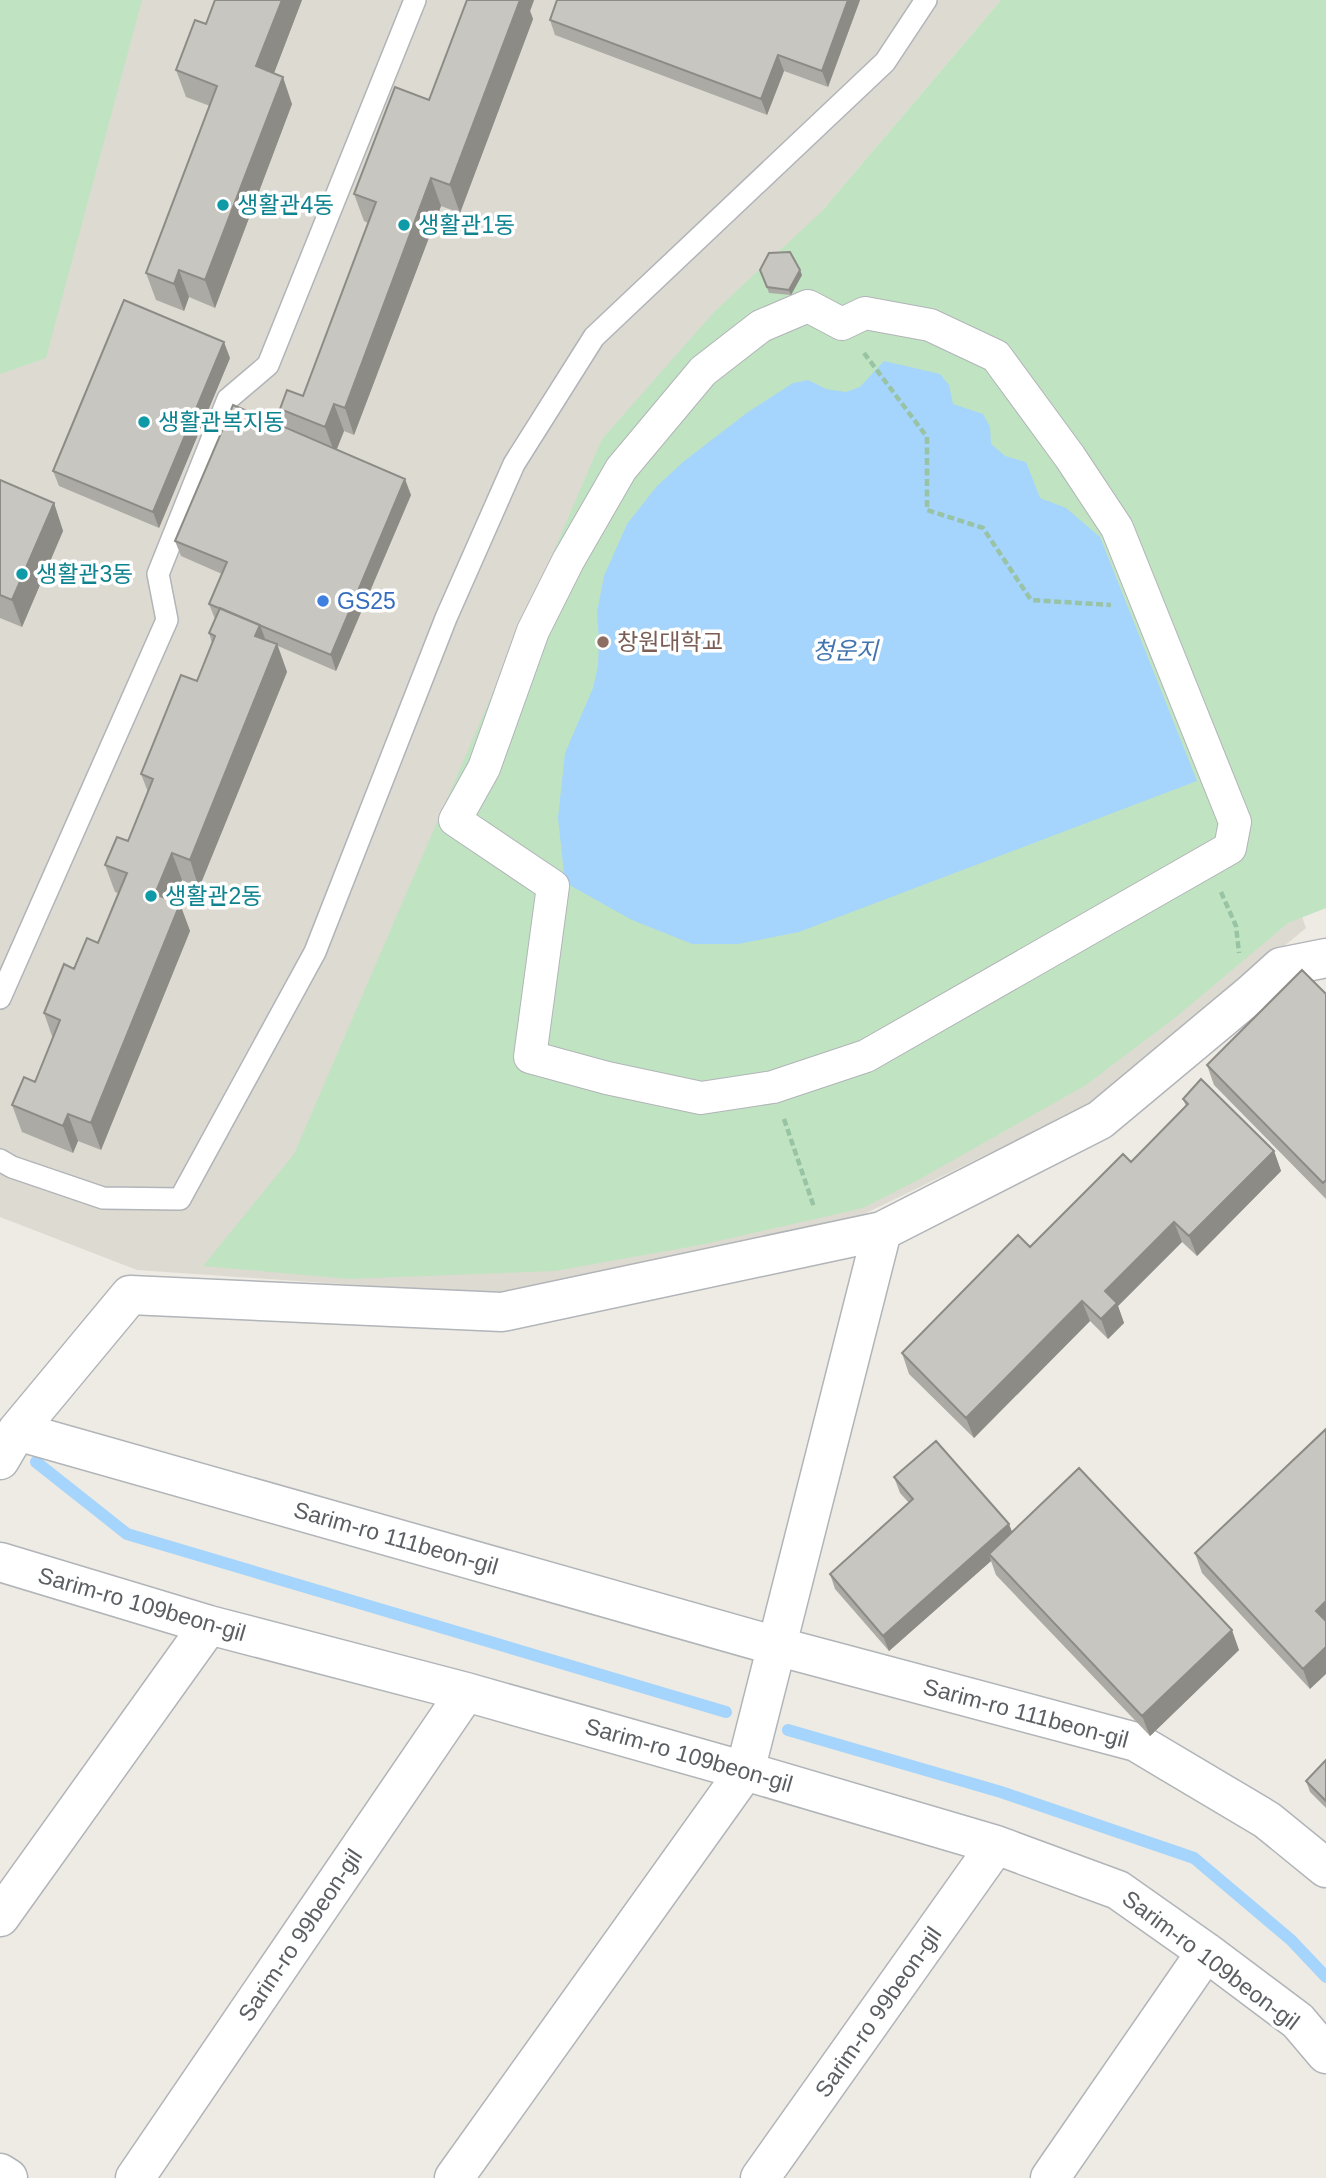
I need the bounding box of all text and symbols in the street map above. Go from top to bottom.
place label: 생활관4동 [237,192,334,218]
marker: 생활관4동 [215,197,231,213]
place label: 생활관1동 [418,212,515,238]
marker: 생활관1동 [396,217,412,233]
place label: 생활관복지동 [158,409,285,435]
marker: 생활관복지동 [136,414,152,430]
place label: 생활관3동 [36,561,133,587]
marker: 생활관3동 [14,566,30,582]
place label: GS25 [337,588,396,614]
marker: GS25 [315,593,331,609]
place label: 창원대학교 [617,629,723,655]
marker: 창원대학교 [595,634,611,650]
water label: 청운지 [812,637,880,664]
place label: 생활관2동 [165,883,262,909]
marker: 생활관2동 [143,888,159,904]
street label: Sarim-ro 111beon-gil [291,1496,501,1580]
street label: Sarim-ro 109beon-gil [35,1562,249,1646]
street label: Sarim-ro 111beon-gil [921,1673,1131,1753]
street label: Sarim-ro 109beon-gil [582,1713,796,1797]
street label: Sarim-ro 99beon-gil [233,1844,367,2026]
street label: Sarim-ro 109beon-gil [1117,1885,1305,2035]
street label: Sarim-ro 99beon-gil [809,1922,947,2102]

